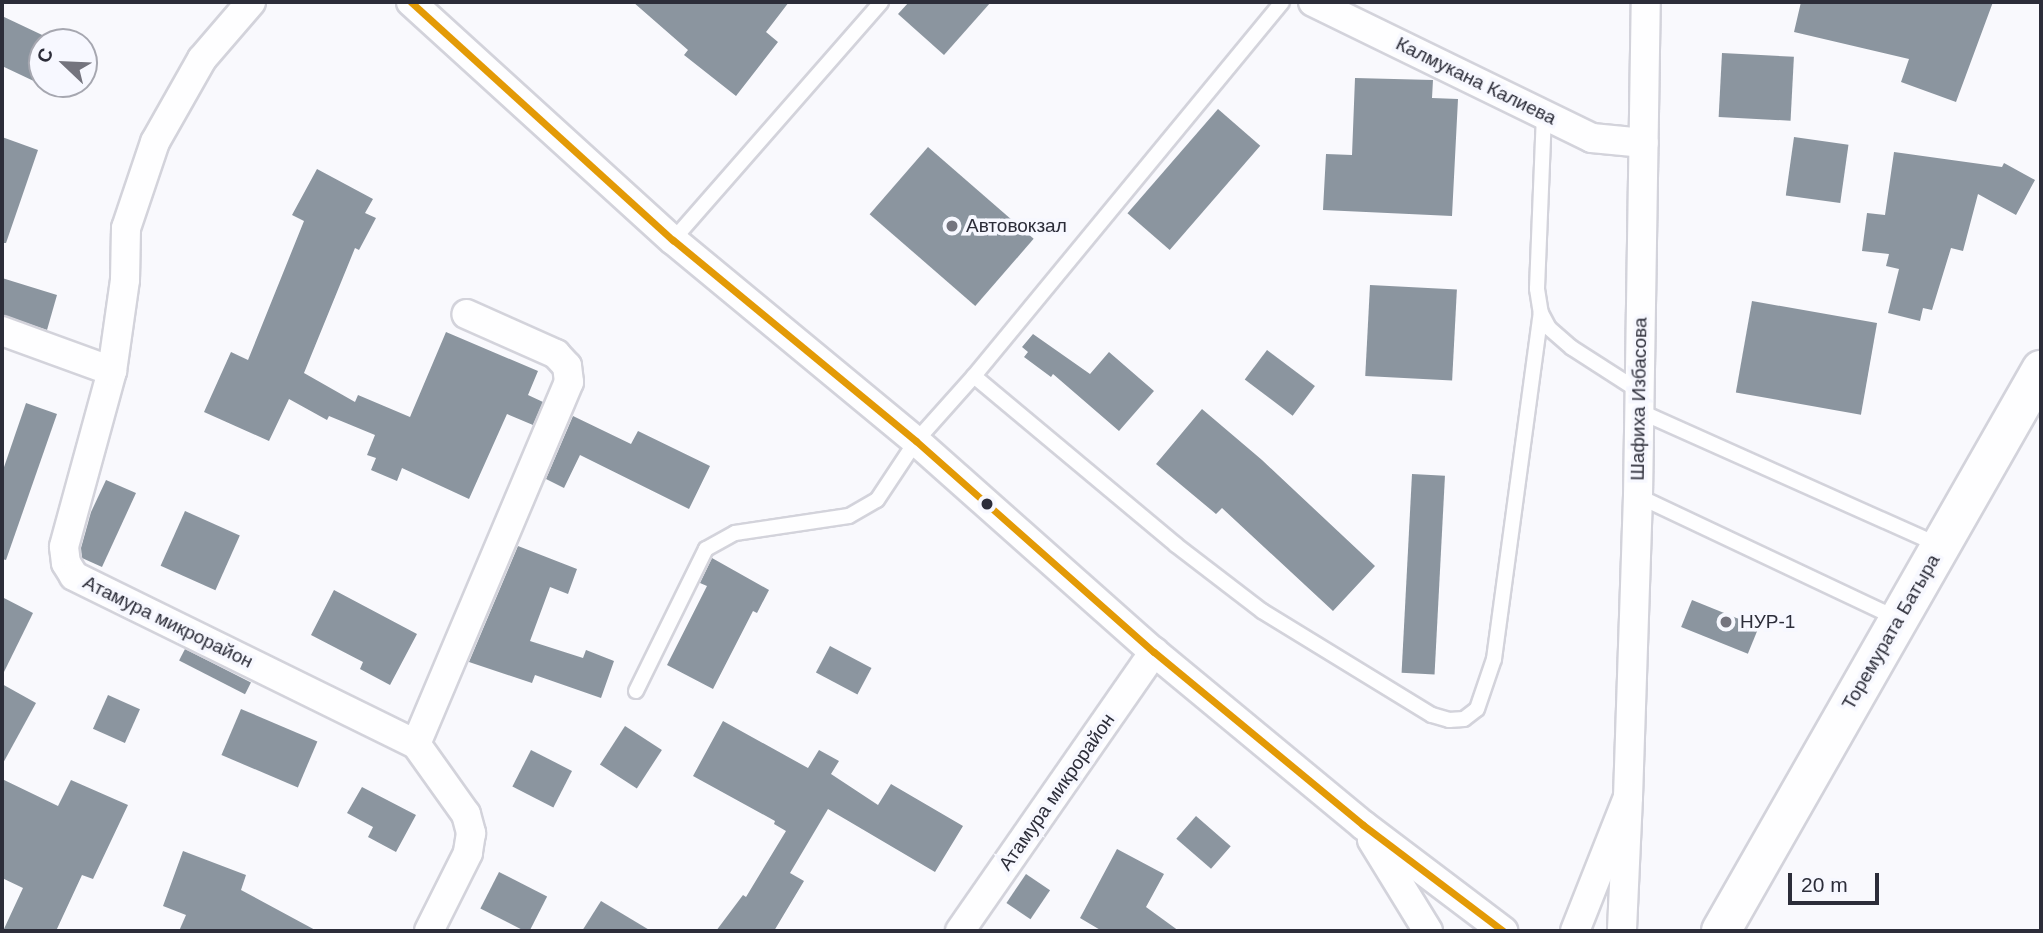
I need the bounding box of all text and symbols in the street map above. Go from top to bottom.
north arrow [28,28,98,98]
street label: Калмукана Калиева [1392,32,1560,130]
text: С [33,45,57,66]
place label: Автовокзал [966,215,1067,237]
marker: Автовокзал [944,218,960,234]
street label: Шафиха Избасова [1626,317,1652,481]
unlabelled marker [980,497,994,511]
street label: Торемурата Батыра [1837,550,1945,714]
street label: Атамура микрорайон [79,571,257,673]
place label: НУР-1 [1740,611,1795,633]
marker: НУР-1 [1718,614,1734,630]
street label: Атамура микрорайон [994,709,1120,875]
scale bar [1791,860,1882,904]
text: 20 m [1801,873,1848,896]

